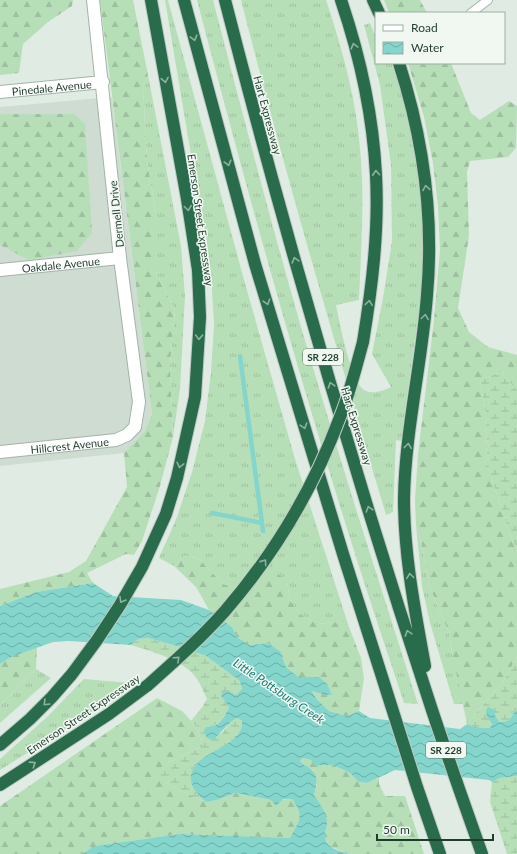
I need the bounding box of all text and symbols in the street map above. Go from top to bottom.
legend [375,12,505,64]
text: Road [411,20,438,35]
one-way arrow [190,34,198,41]
text: Water [411,40,444,55]
one-way arrow [351,42,359,49]
street label: Hart Expressway [251,74,285,156]
street label: Pinedale Avenue [11,77,92,97]
one-way arrow [161,77,169,83]
street label: Emerson Street Expressway [185,153,217,287]
one-way arrow [223,159,232,166]
one-way arrow [371,170,380,177]
street label: Dermell Drive [106,180,126,248]
one-way arrow [422,184,431,191]
one-way arrow [183,205,192,211]
street label: Oakdale Avenue [21,254,101,274]
one-way arrow [291,257,300,264]
one-way arrow [262,298,271,305]
one-way arrow [364,300,373,306]
one-way arrow [420,314,429,320]
one-way arrow [195,334,203,340]
road number: SR 228 [303,349,343,365]
one-way arrow [327,382,336,389]
street label: Hart Expressway [339,385,375,467]
one-way arrow [299,423,308,430]
street label: Hillcrest Avenue [30,434,110,455]
one-way arrow [403,443,412,449]
one-way arrow [177,462,185,468]
one-way arrow [365,506,374,513]
one-way arrow [259,559,267,566]
one-way arrow [406,572,415,579]
one-way arrow [120,596,127,604]
one-way arrow [404,630,413,637]
water label: Little Pottsburg Creek [231,655,328,727]
one-way arrow [173,657,180,664]
street label: Emerson Street Expressway [24,671,142,757]
one-way arrow [43,698,51,706]
road number: SR 228 [426,742,466,758]
one-way arrow [29,761,36,769]
scale bar [377,816,493,842]
text: 50 m [383,822,410,837]

